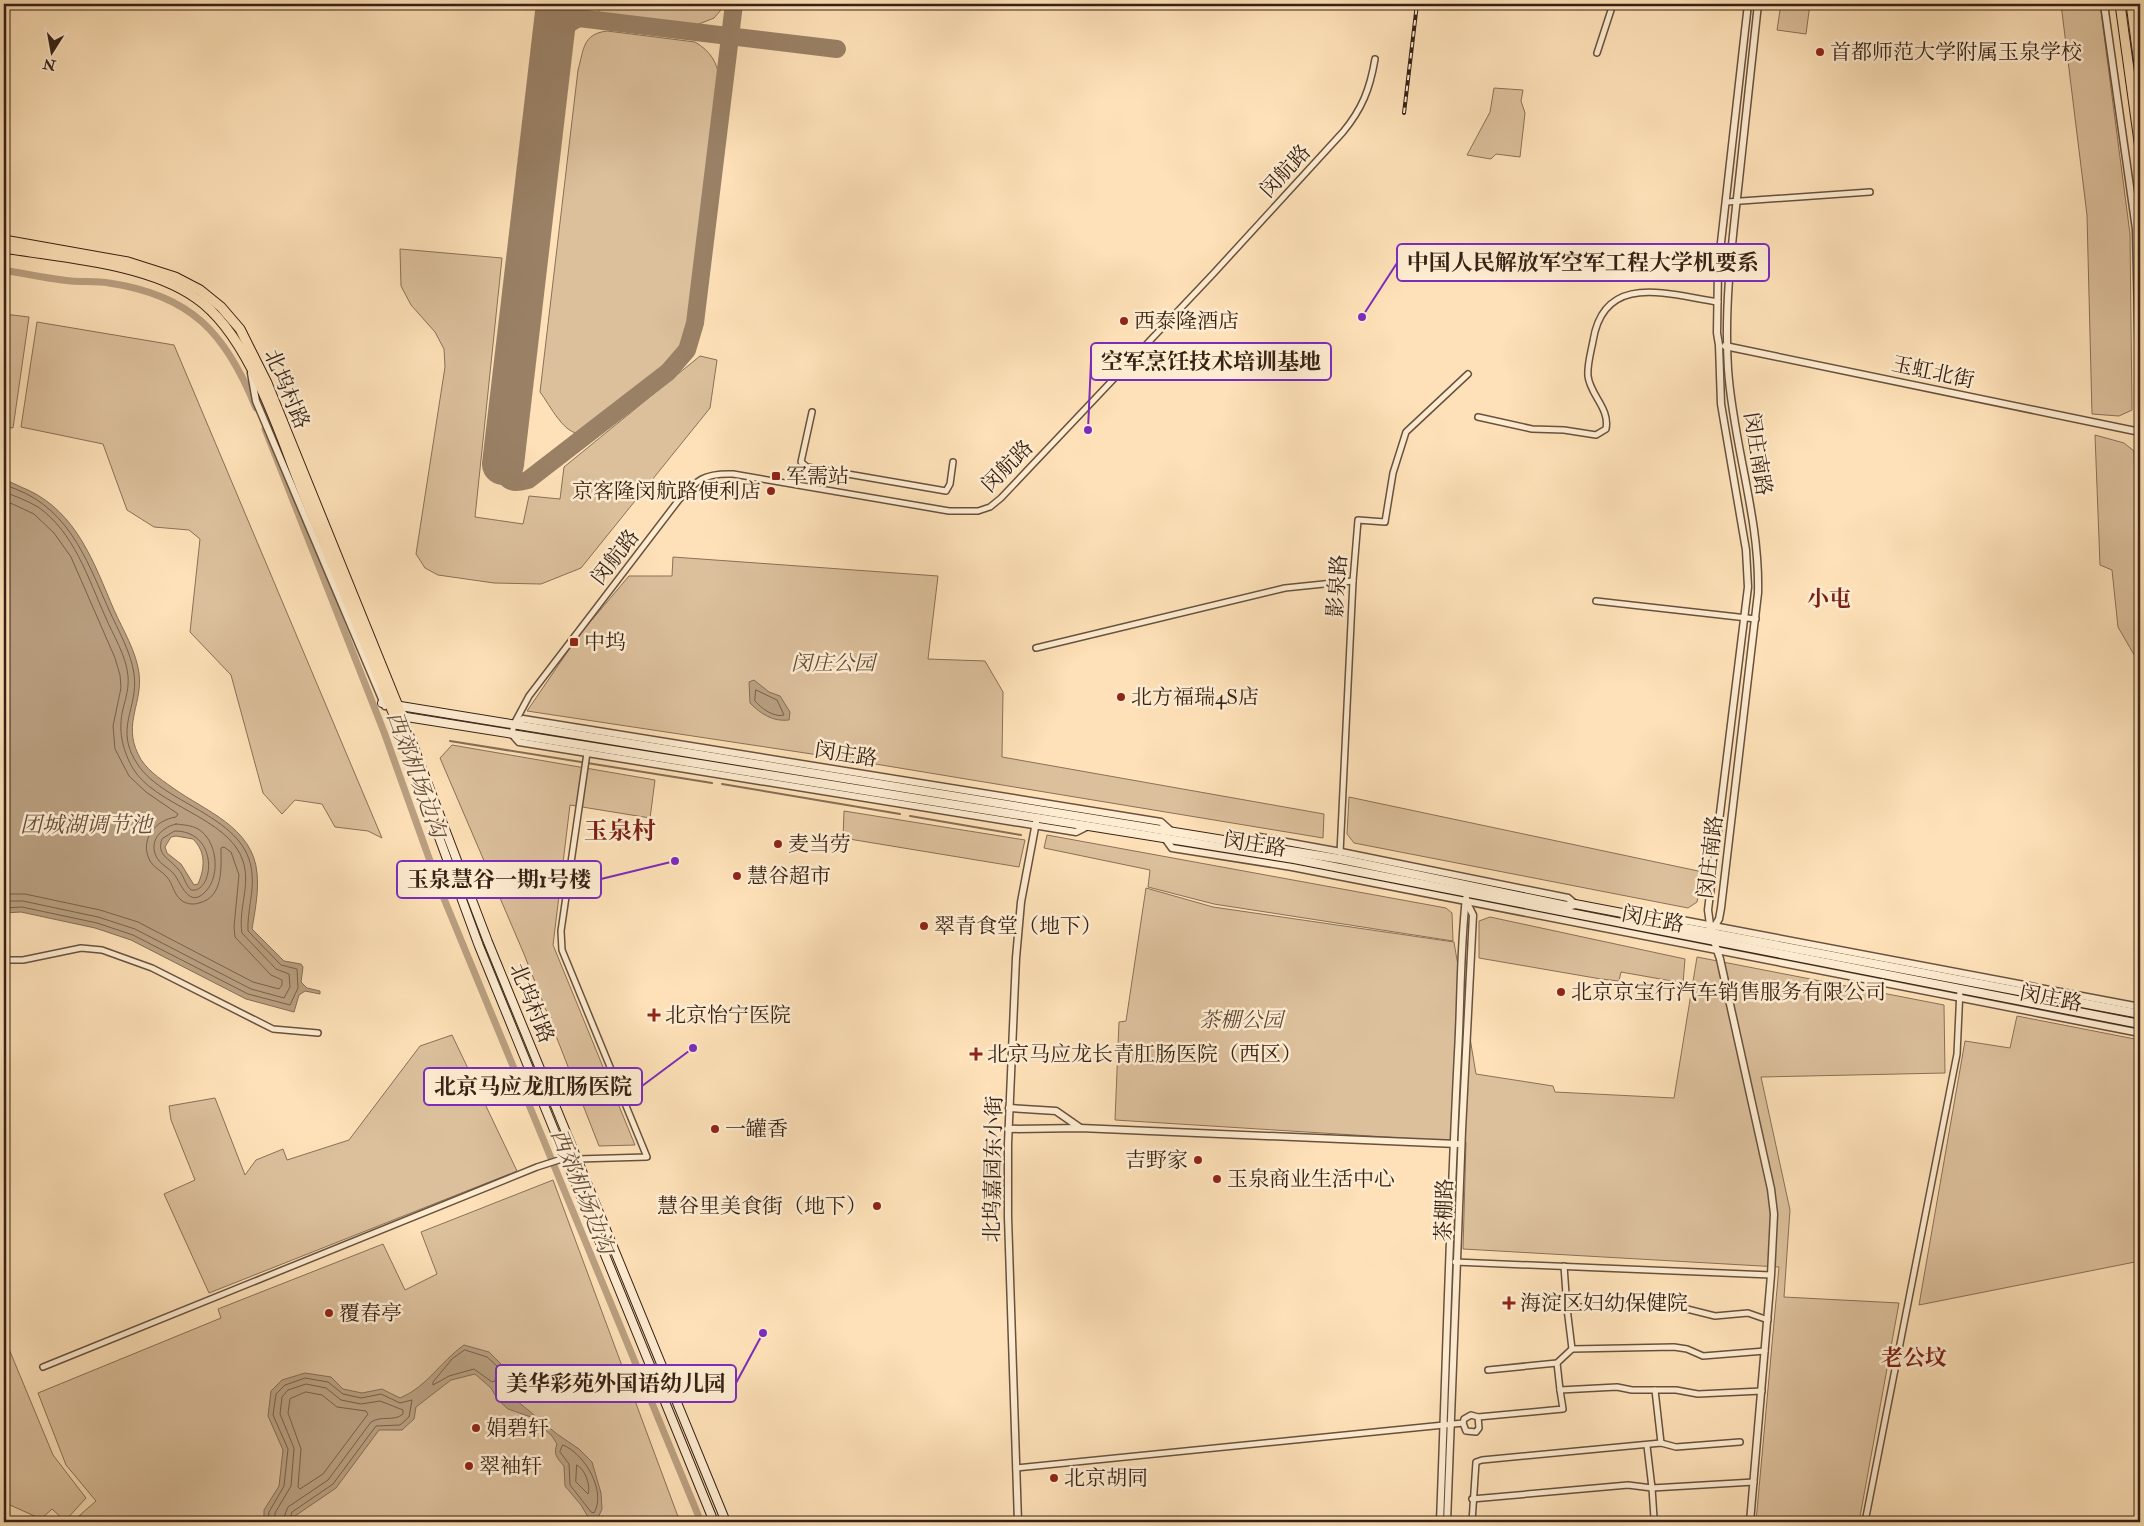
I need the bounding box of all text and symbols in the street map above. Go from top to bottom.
north arrow [28,28,78,78]
place label: 首都师范大学附属玉泉学校 [1830,39,2082,66]
marker: 首都师范大学附属玉泉学校 [1814,46,1826,58]
text: N [41,55,58,74]
street label: 闵航路 [1254,139,1317,204]
callout: 中国人民解放军空军工程大学机要系 [1397,244,1769,281]
text: 中国人民解放军空军工程大学机要系 [1407,249,1759,277]
place label: 西泰隆酒店 [1134,308,1239,335]
marker: 西泰隆酒店 [1118,315,1130,327]
callout: 空军烹饪技术培训基地 [1091,343,1331,380]
street label: 北坞村路 [258,345,315,433]
text: 空军烹饪技术培训基地 [1101,348,1321,376]
street label: 玉虹北街 [1889,351,1977,394]
street label: 闵庄南路 [1738,410,1777,498]
street label: 闵航路 [976,435,1039,498]
place label: 军需站 [786,463,849,490]
marker: 军需站 [770,470,782,482]
place label: 京客隆闵航路便利店 [572,478,761,505]
marker: 京客隆闵航路便利店 [765,485,777,497]
street label: 闵航路 [585,524,645,590]
street label: 影泉路 [1322,554,1353,618]
district label: 小屯 [1807,585,1851,613]
place label: 中坞 [584,629,626,656]
marker: 中坞 [568,636,580,648]
park label: 闵庄公园 [791,650,878,677]
place label: 北方福瑞4S店 [1131,684,1259,711]
marker: 北方福瑞4S店 [1115,691,1127,703]
water label: 西郊机场边沟 [380,708,453,844]
street label: 闵庄路 [813,736,879,773]
water label: 团城湖调节池 [20,811,155,839]
street label: 闵庄南路 [1692,814,1729,900]
district label: 玉泉村 [584,816,656,847]
street label: 闵庄路 [1222,826,1288,863]
place label: 麦当劳 [788,831,851,858]
marker: 麦当劳 [772,838,784,850]
callout: 玉泉慧谷一期1号楼 [397,861,601,898]
place label: 慧谷超市 [747,863,831,890]
text: 玉泉慧谷一期1号楼 [407,866,591,894]
marker: 慧谷超市 [731,870,743,882]
street label: 闵庄路 [1619,900,1686,939]
place label: 翠青食堂（地下） [934,913,1102,940]
marker: 翠青食堂（地下） [918,920,930,932]
street label: 北坞村路 [503,959,560,1047]
place label: 北京京宝行汽车销售服务有限公司 [1571,979,1886,1006]
street label: 闵庄路 [2017,979,2084,1018]
marker: 北京京宝行汽车销售服务有限公司 [1555,986,1567,998]
place label: 北京怡宁医院 [665,1002,791,1029]
park label: 茶棚公园 [1199,1007,1286,1034]
marker: 北京怡宁医院 [647,1008,661,1022]
place label: 北京马应龙长青肛肠医院（西区） [987,1041,1302,1068]
marker: 北京马应龙长青肛肠医院（西区） [969,1047,983,1061]
callout: 北京马应龙肛肠医院 [424,1068,642,1105]
text: 北京马应龙肛肠医院 [434,1073,632,1101]
street label: 北坞嘉园东小街 [979,1095,1008,1243]
place label: 一罐香 [725,1116,788,1143]
marker: 一罐香 [709,1123,721,1135]
water label: 西郊机场边沟 [544,1125,621,1261]
place label: 吉野家 [1125,1147,1188,1174]
marker: 吉野家 [1192,1154,1204,1166]
place label: 玉泉商业生活中心 [1227,1166,1395,1193]
marker: 玉泉商业生活中心 [1211,1173,1223,1185]
street label: 茶棚路 [1430,1178,1459,1242]
place label: 慧谷里美食街（地下） [657,1193,867,1220]
marker: 慧谷里美食街（地下） [871,1200,883,1212]
place label: 海淀区妇幼保健院 [1520,1290,1688,1317]
marker: 海淀区妇幼保健院 [1502,1296,1516,1310]
place label: 覆春亭 [339,1300,402,1327]
marker: 覆春亭 [323,1307,335,1319]
district label: 老公坟 [1881,1344,1947,1372]
callout: 美华彩苑外国语幼儿园 [496,1365,736,1402]
text: 美华彩苑外国语幼儿园 [506,1370,726,1398]
place label: 娟碧轩 [486,1415,549,1442]
marker: 娟碧轩 [470,1422,482,1434]
place label: 翠袖轩 [479,1453,542,1480]
marker: 翠袖轩 [463,1460,475,1472]
place label: 北京胡同 [1064,1465,1148,1492]
marker: 北京胡同 [1048,1472,1060,1484]

